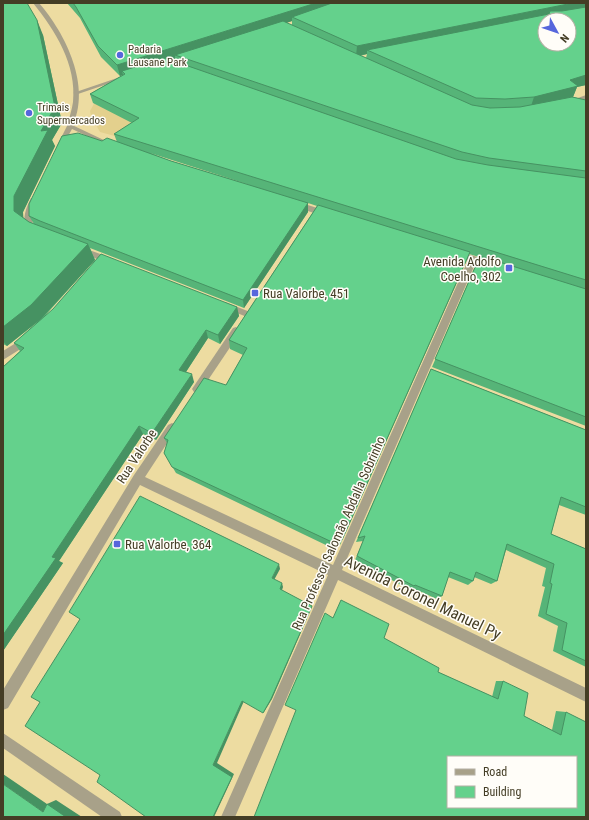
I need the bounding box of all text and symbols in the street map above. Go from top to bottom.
north arrow [537,12,577,52]
text: N [557,31,571,45]
place label: Padaria Lausane Park [128,43,187,69]
marker: Padaria Lausane Park [115,50,125,60]
place label: Trimais Supermercados [37,101,105,127]
marker: Trimais Supermercados [24,108,34,118]
place label: Avenida Adolfo Coelho, 302 [423,254,501,284]
marker: Avenida Adolfo Coelho, 302 [504,263,514,273]
place label: Rua Valorbe, 451 [263,286,349,301]
marker: Rua Valorbe, 451 [250,288,260,298]
street label: Rua Valorbe [113,426,159,486]
street label: Rua Professor Salomão Abdalla Sobrinho [289,434,388,633]
place label: Rua Valorbe, 364 [125,537,212,552]
marker: Rua Valorbe, 364 [112,539,122,549]
street label: Avenida Coronel Manuel Py [341,551,505,644]
legend [447,756,577,808]
text: Road [483,765,507,779]
text: Building [483,785,521,799]

